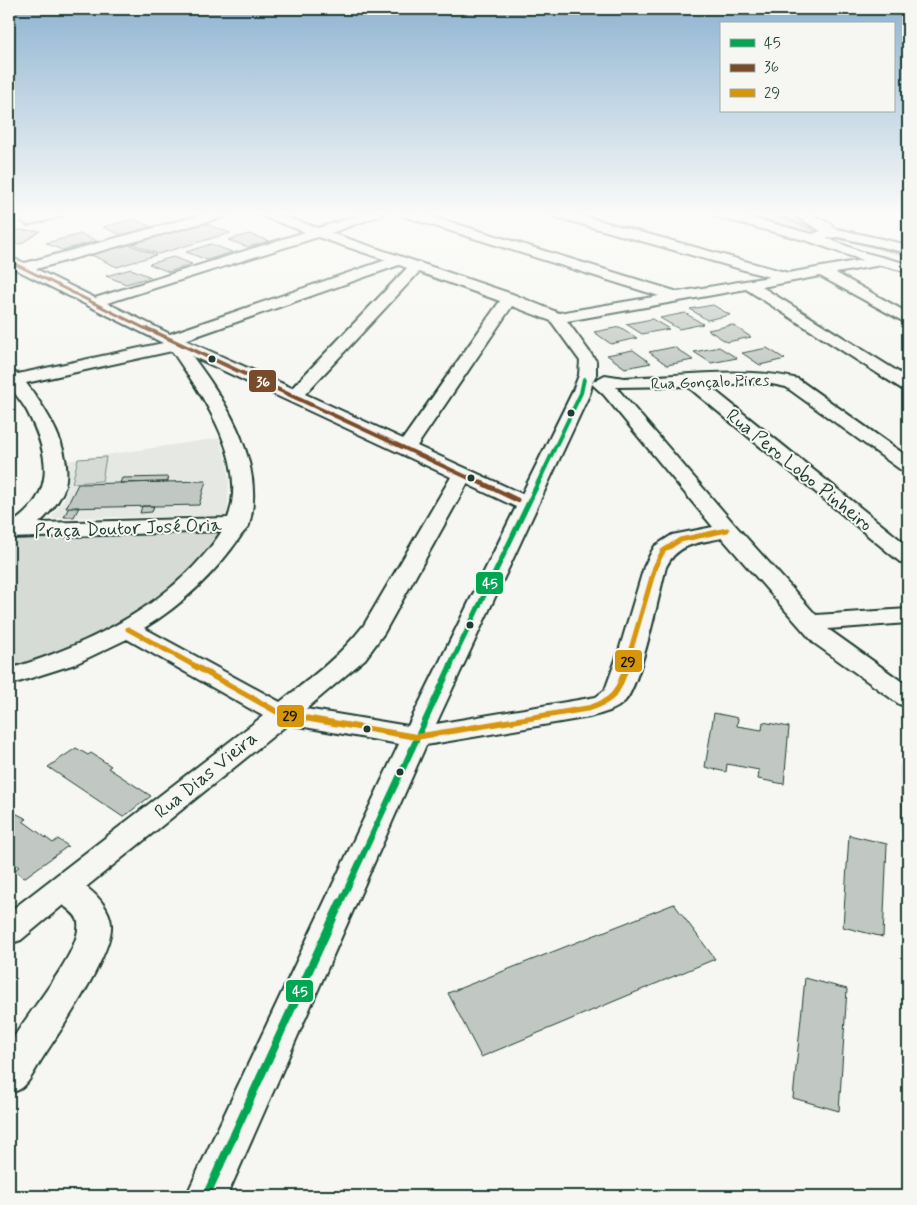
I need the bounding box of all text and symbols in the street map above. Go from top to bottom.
legend [720,22,894,112]
text: 45 [764,34,781,54]
text: 36 [764,58,779,78]
text: 29 [764,84,780,104]
unlabelled marker [207,354,217,364]
line badge: 36 [248,369,277,393]
street label: Rua Gonçalo Pires [650,370,770,395]
text: 36 [256,373,270,391]
street label: Rua Pero Lobo Pinheiro [720,403,878,537]
unlabelled marker [566,408,576,418]
unlabelled marker [466,473,476,483]
street label: Praça Doutor José Oria [34,513,223,544]
line badge: 45 [475,571,504,595]
text: 45 [482,575,498,593]
unlabelled marker [465,620,475,630]
line badge: 29 [614,649,643,673]
text: 29 [620,653,636,671]
line badge: 29 [276,704,305,728]
text: 29 [282,707,298,725]
unlabelled marker [362,724,372,734]
street label: Rua Dias Vieira [149,726,263,824]
unlabelled marker [395,767,405,777]
line badge: 45 [285,979,314,1003]
text: 45 [292,983,308,1001]

